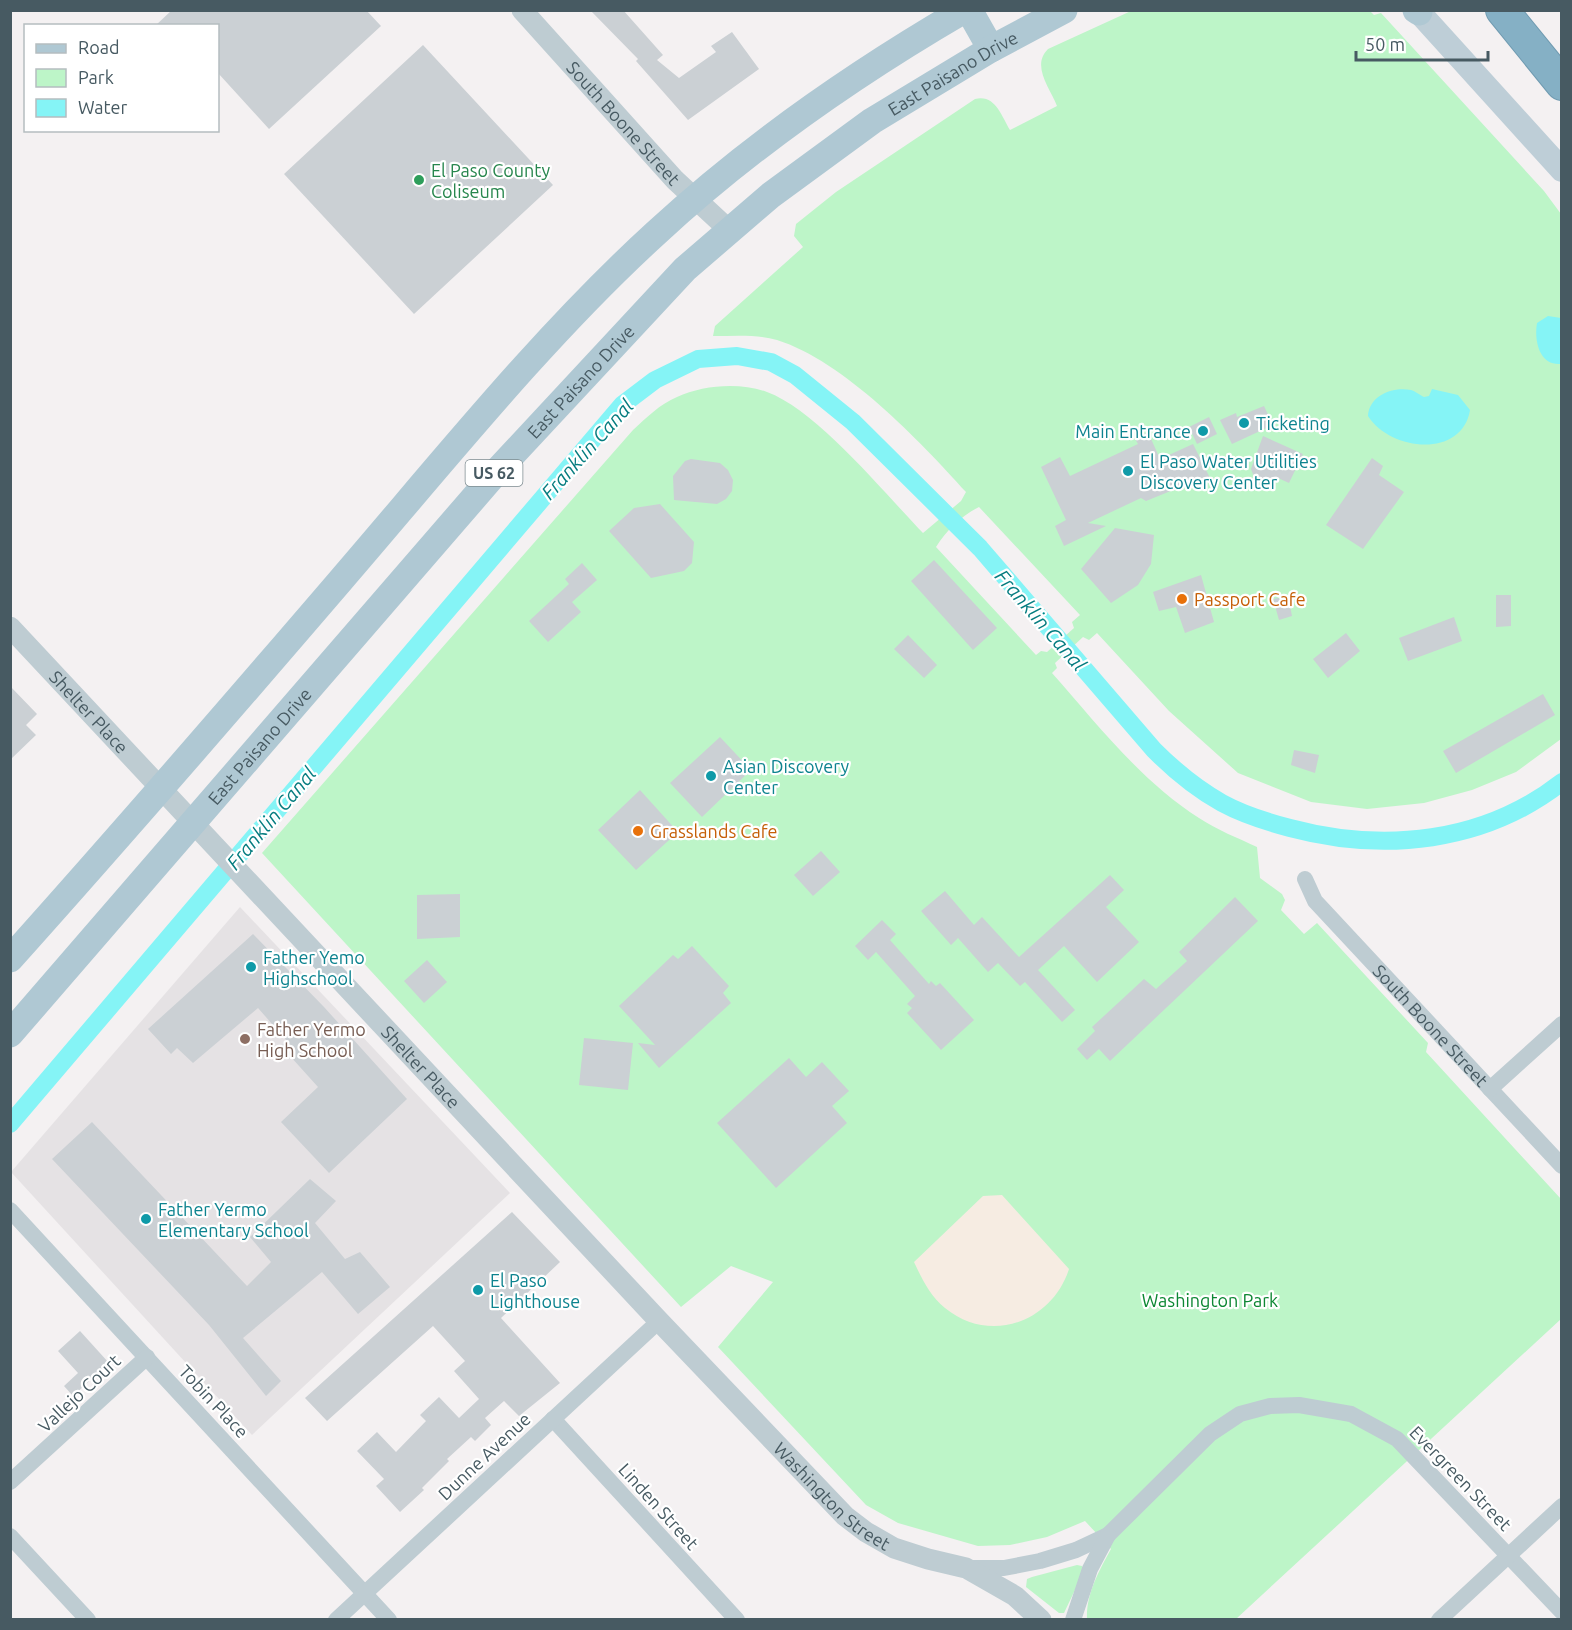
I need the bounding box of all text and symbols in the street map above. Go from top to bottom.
legend [24,24,219,132]
scale bar [1356,24,1488,62]
street label: East Paisano Drive [884,27,1021,119]
text: 50 m [1365,34,1405,54]
text: Road [78,37,120,57]
street label: South Boone Street [563,57,684,189]
text: Park [78,67,114,87]
text: Water [78,97,128,117]
place label: El Paso County Coliseum [431,160,550,201]
marker: El Paso County Coliseum [412,173,426,187]
street label: East Paisano Drive [523,321,638,442]
water label: Franklin Canal [536,394,638,504]
place label: Ticketing [1256,413,1330,433]
marker: Ticketing [1237,416,1251,430]
place label: Main Entrance [1075,421,1191,441]
marker: Main Entrance [1196,424,1210,438]
place label: El Paso Water Utilities Discovery Center [1140,451,1317,492]
road number: US 62 [466,460,522,486]
marker: El Paso Water Utilities Discovery Center [1121,464,1135,478]
water label: Franklin Canal [991,565,1091,676]
place label: Passport Cafe [1194,589,1306,609]
marker: Passport Cafe [1175,592,1189,606]
street label: Shelter Place [46,666,133,757]
street label: East Paisano Drive [204,684,315,808]
place label: Asian Discovery Center [723,756,849,797]
water label: Franklin Canal [221,762,321,874]
marker: Asian Discovery Center [704,769,718,783]
place label: Grasslands Cafe [650,821,777,841]
marker: Grasslands Cafe [631,824,645,838]
place label: Father Yemo Highschool [263,947,365,988]
marker: Father Yemo Highschool [244,960,258,974]
street label: South Boone Street [1369,960,1492,1090]
place label: Father Yermo High School [257,1019,366,1060]
street label: Shelter Place [378,1021,464,1112]
marker: Father Yermo High School [238,1032,252,1046]
place label: Father Yermo Elementary School [158,1199,309,1240]
marker: Father Yermo Elementary School [139,1212,153,1226]
place label: El Paso Lighthouse [490,1270,580,1311]
marker: El Paso Lighthouse [471,1283,485,1297]
park label: Washington Park [1142,1290,1278,1310]
street label: Vallejo Court [34,1350,124,1436]
street label: Tobin Place [175,1361,253,1441]
street label: Dunne Avenue [434,1408,534,1504]
street label: Evergreen Street [1406,1422,1516,1534]
street label: Washington Street [770,1438,894,1554]
street label: Linden Street [615,1459,703,1553]

